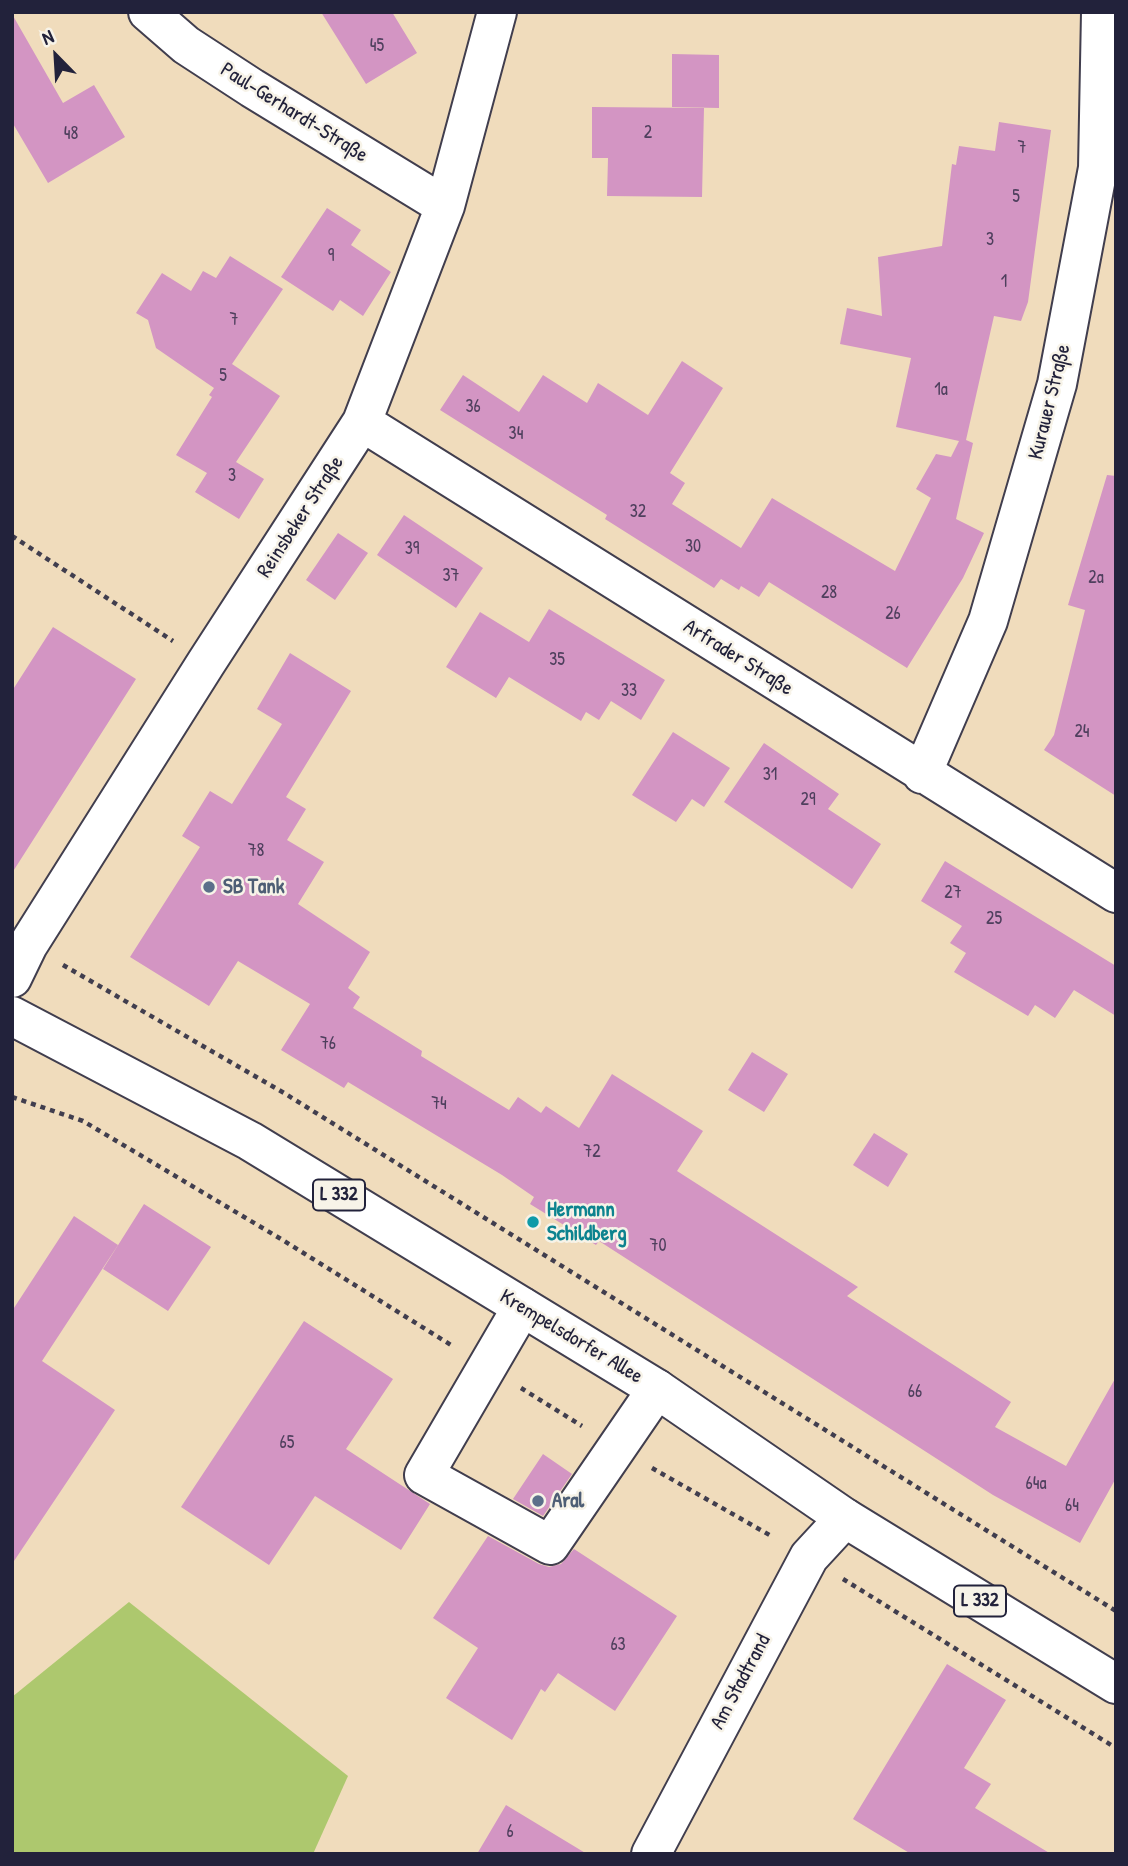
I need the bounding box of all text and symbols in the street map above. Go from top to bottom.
north arrow [21,21,91,91]
text: N [38,23,57,51]
house number: 45 [370,35,384,57]
street label: Paul-Gerhardt-Straße [216,58,372,168]
house number: 2 [644,122,652,144]
house number: 48 [64,123,78,145]
house number: 7 [1018,137,1026,159]
house number: 5 [1012,186,1020,208]
house number: 3 [986,229,994,251]
house number: 9 [328,245,334,267]
house number: 1 [1001,271,1007,293]
house number: 7 [230,309,238,331]
street label: Kurauer Straße [1023,342,1077,462]
house number: 5 [219,365,227,387]
house number: 1a [934,379,948,401]
house number: 36 [465,396,481,418]
house number: 34 [509,423,523,445]
street label: Reinsbeker Straße [252,452,350,582]
house number: 3 [228,465,236,487]
house number: 32 [630,501,646,523]
house number: 30 [685,536,701,558]
house number: 39 [405,538,419,560]
house number: 37 [443,565,459,587]
house number: 2a [1088,567,1104,589]
house number: 28 [821,582,837,604]
house number: 26 [885,603,901,625]
street label: Arfrader Straße [679,614,797,702]
house number: 35 [549,649,565,671]
house number: 33 [621,680,637,702]
house number: 24 [1074,721,1090,743]
house number: 31 [763,764,777,786]
house number: 29 [800,789,816,811]
house number: 78 [248,840,264,862]
place label: SB Tank [223,874,284,900]
marker: SB Tank [201,879,217,895]
house number: 27 [944,882,962,904]
house number: 25 [986,908,1002,930]
house number: 76 [320,1033,336,1055]
house number: 74 [431,1093,447,1115]
house number: 72 [583,1141,601,1163]
road number: L 332 [313,1180,365,1210]
place label: Hermann Schildberg [547,1197,627,1247]
marker: Hermann Schildberg [525,1214,541,1230]
house number: 70 [650,1235,666,1257]
street label: Krempelsdorfer Allee [495,1284,647,1390]
house number: 66 [908,1381,922,1403]
house number: 65 [280,1432,294,1454]
house number: 64a [1026,1473,1046,1495]
place label: Aral [552,1488,584,1514]
marker: Aral [530,1493,546,1509]
house number: 64 [1065,1495,1079,1517]
road number: L 332 [954,1586,1006,1616]
street label: Am Stadtrand [705,1630,777,1734]
house number: 63 [610,1634,626,1656]
house number: 6 [506,1821,514,1843]

